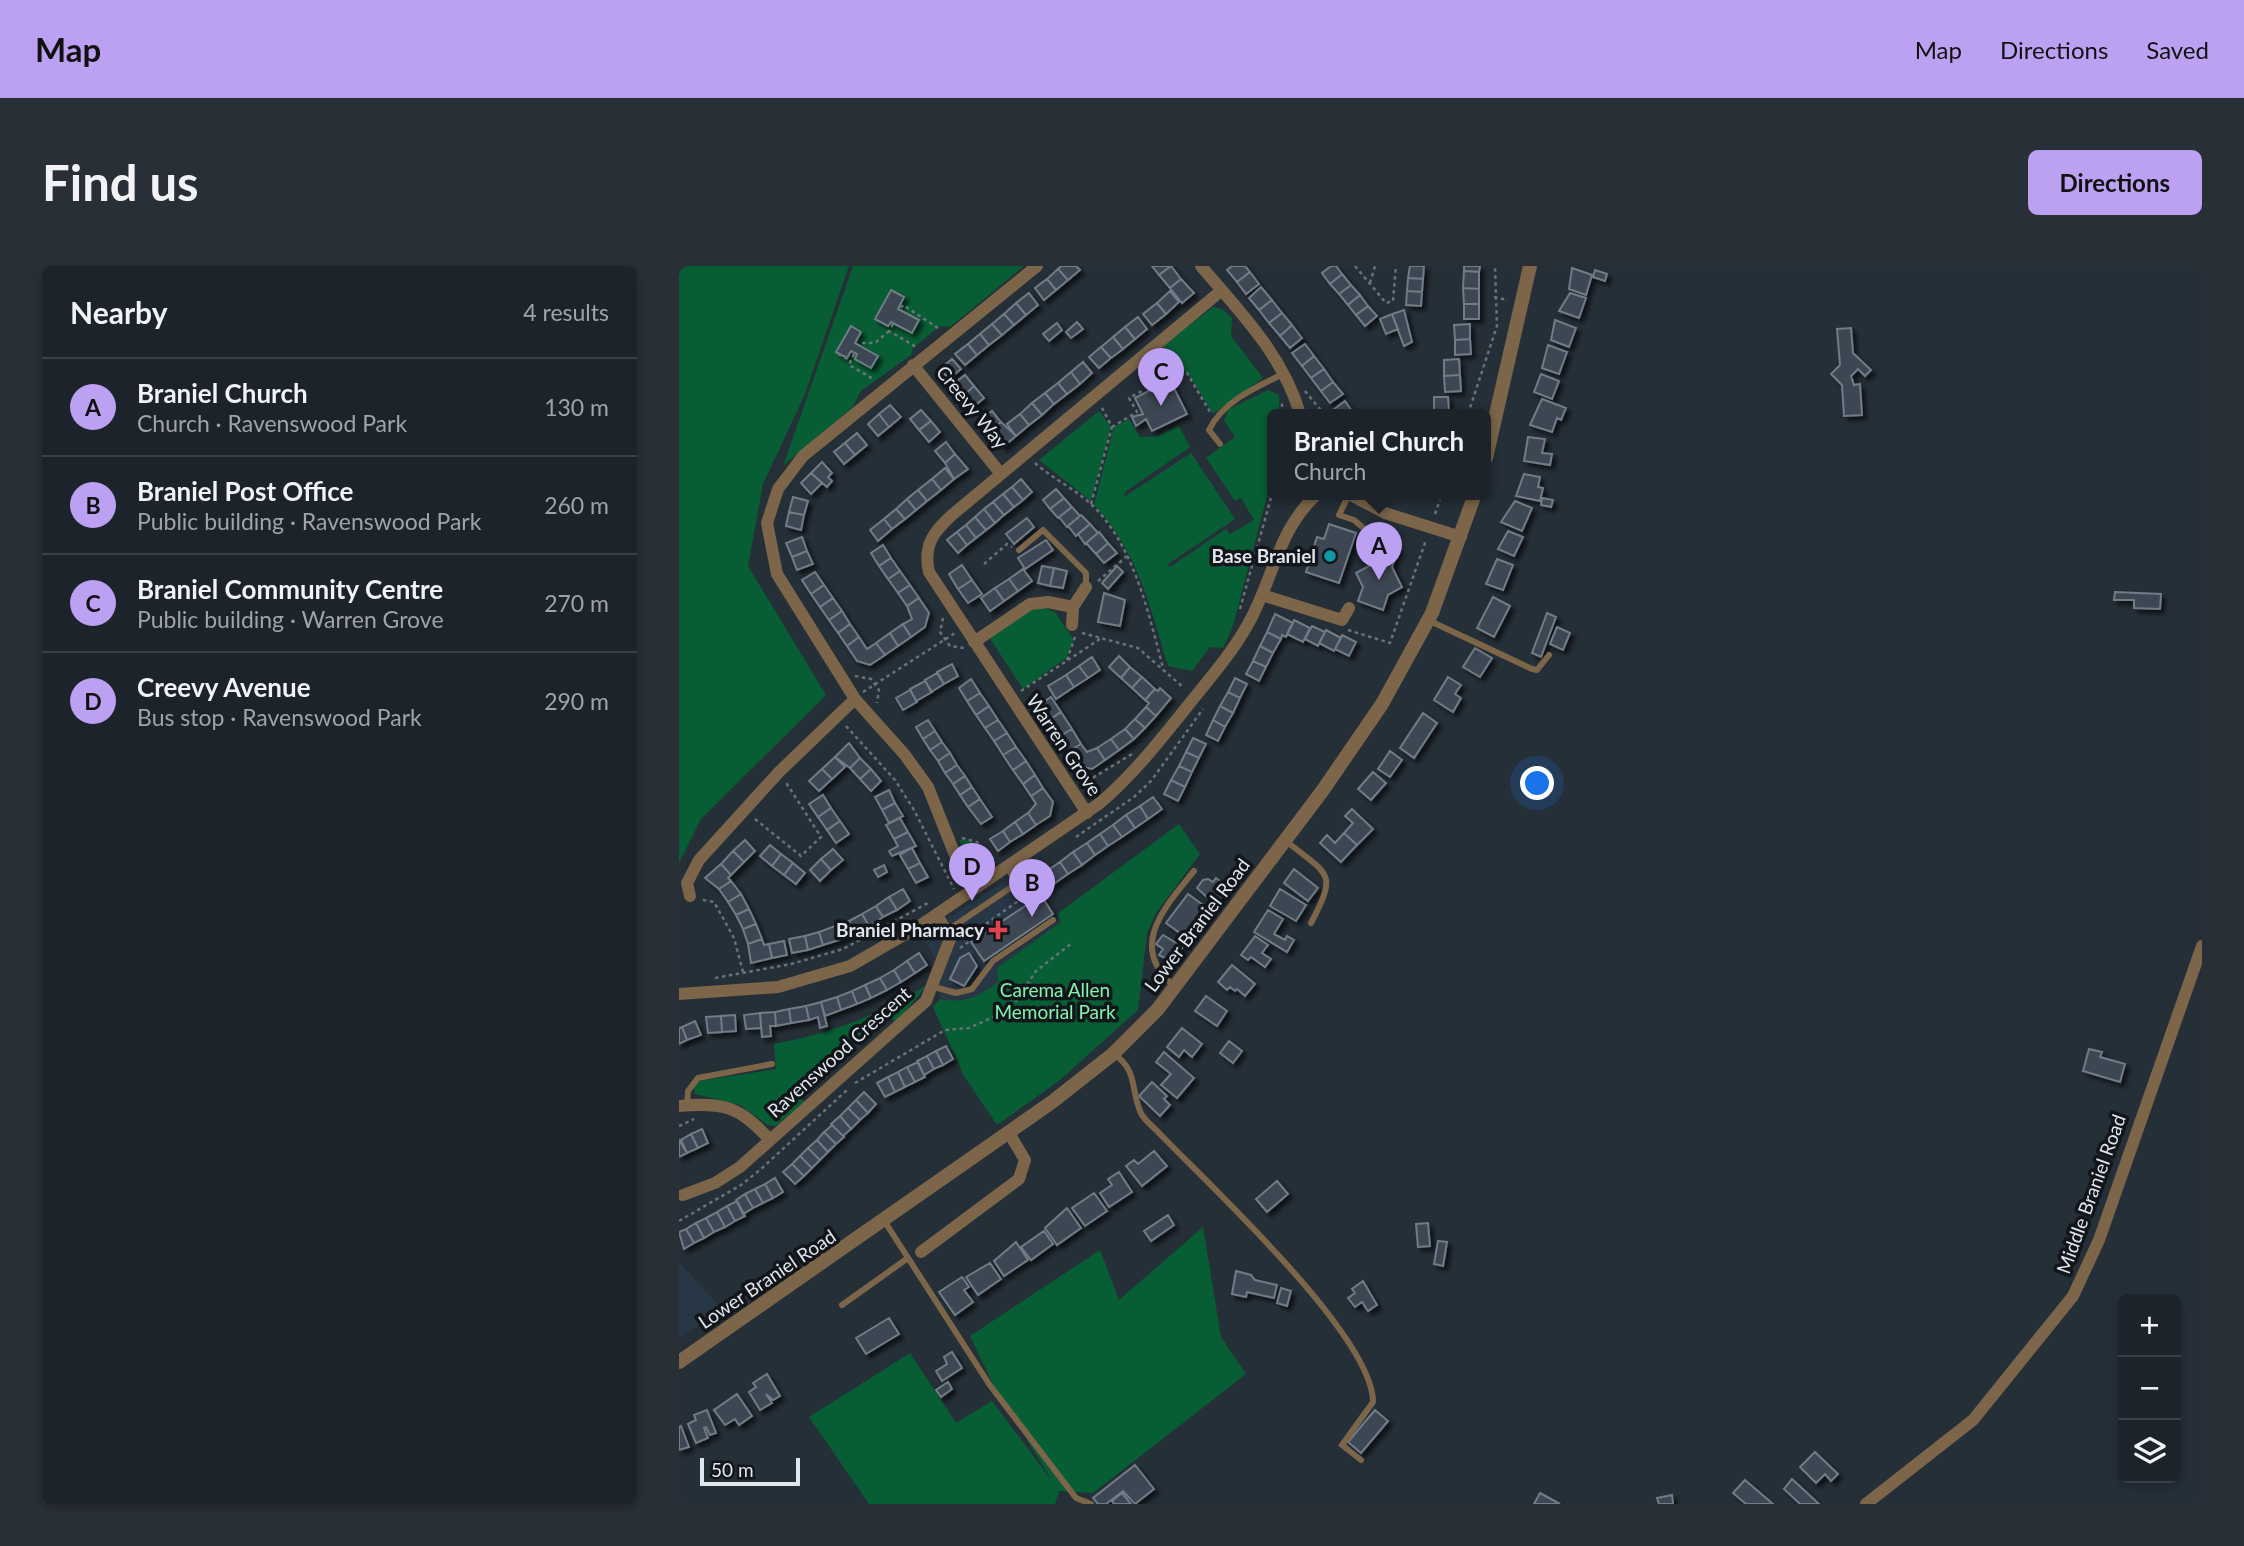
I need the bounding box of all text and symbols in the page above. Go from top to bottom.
text: Map [35,29,101,69]
text: Map [1915,35,1962,64]
text: Directions [2000,35,2108,64]
text: Saved [2146,35,2209,64]
button: Directions [2028,150,2202,215]
text: Find us [42,153,199,211]
text: Nearby [70,294,168,330]
text: 4 results [523,298,609,326]
pin: C [1138,348,1184,406]
street label: Creevy Way [932,360,1013,453]
text: Braniel Church [137,377,308,409]
text: A [85,393,101,421]
text: 130 m [544,393,609,421]
text: Church · Ravenswood Park [137,409,407,437]
popup [1267,409,1491,500]
text: Braniel Church [1294,425,1464,457]
text: Church [1294,457,1366,485]
text: Braniel Post Office [137,475,353,507]
text: B [85,491,101,519]
text: 260 m [544,491,609,519]
text: Public building · Ravenswood Park [137,507,481,535]
pin: A [1356,522,1402,580]
place label: Base Braniel [1212,544,1316,567]
marker: Base Braniel [1322,548,1338,564]
text: Braniel Community Centre [137,573,443,605]
text: C [85,589,101,617]
text: 270 m [544,589,609,617]
text: Public building · Warren Grove [137,605,444,633]
text: Creevy Avenue [137,671,311,703]
text: D [84,687,102,715]
text: 290 m [544,687,609,715]
street label: Warren Grove [1022,690,1107,800]
text: Bus stop · Ravenswood Park [137,703,422,731]
your location [1520,766,1554,800]
pin: D [949,843,995,901]
street label: Lower Braniel Road [1139,854,1254,996]
pin: B [1009,859,1055,917]
place label: Braniel Pharmacy [836,918,985,941]
marker: Braniel Pharmacy [990,922,1006,938]
park label: Carema Allen Memorial Park [994,978,1116,1023]
street label: Ravenswood Crescent [762,981,915,1122]
street label: Middle Braniel Road [2051,1111,2130,1277]
street label: Lower Braniel Road [694,1224,840,1333]
map controls [2118,1294,2181,1483]
button: + [2118,1294,2181,1357]
button: − [2118,1357,2181,1420]
button: layers [2118,1420,2181,1483]
scale bar [700,1455,800,1487]
text: 50 m [711,1458,754,1481]

